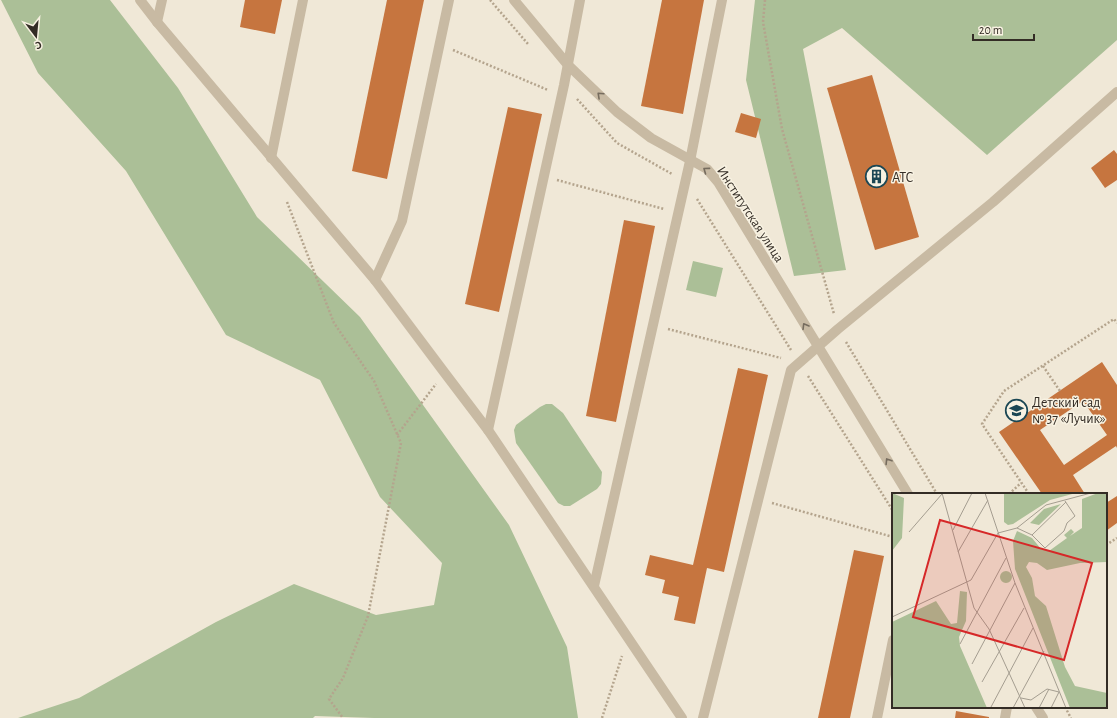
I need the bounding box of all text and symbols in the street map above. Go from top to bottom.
north arrow [16,16,56,56]
scale bar [973,16,1034,42]
text: 20 m [979,24,1002,36]
text: С [34,39,43,51]
one-way arrow [597,93,605,100]
street label: Институтская улица [714,164,787,265]
building icon: АТС [864,164,890,190]
one-way arrow [703,168,710,175]
place label: АТС [892,171,913,185]
one-way arrow [802,323,810,330]
place label: Детский сад № 37 «Лучик» [1032,396,1105,426]
school or university icon: Детский сад № 37 «Лучик» [1004,397,1030,423]
one-way arrow [885,458,892,465]
inset map [892,493,1107,708]

